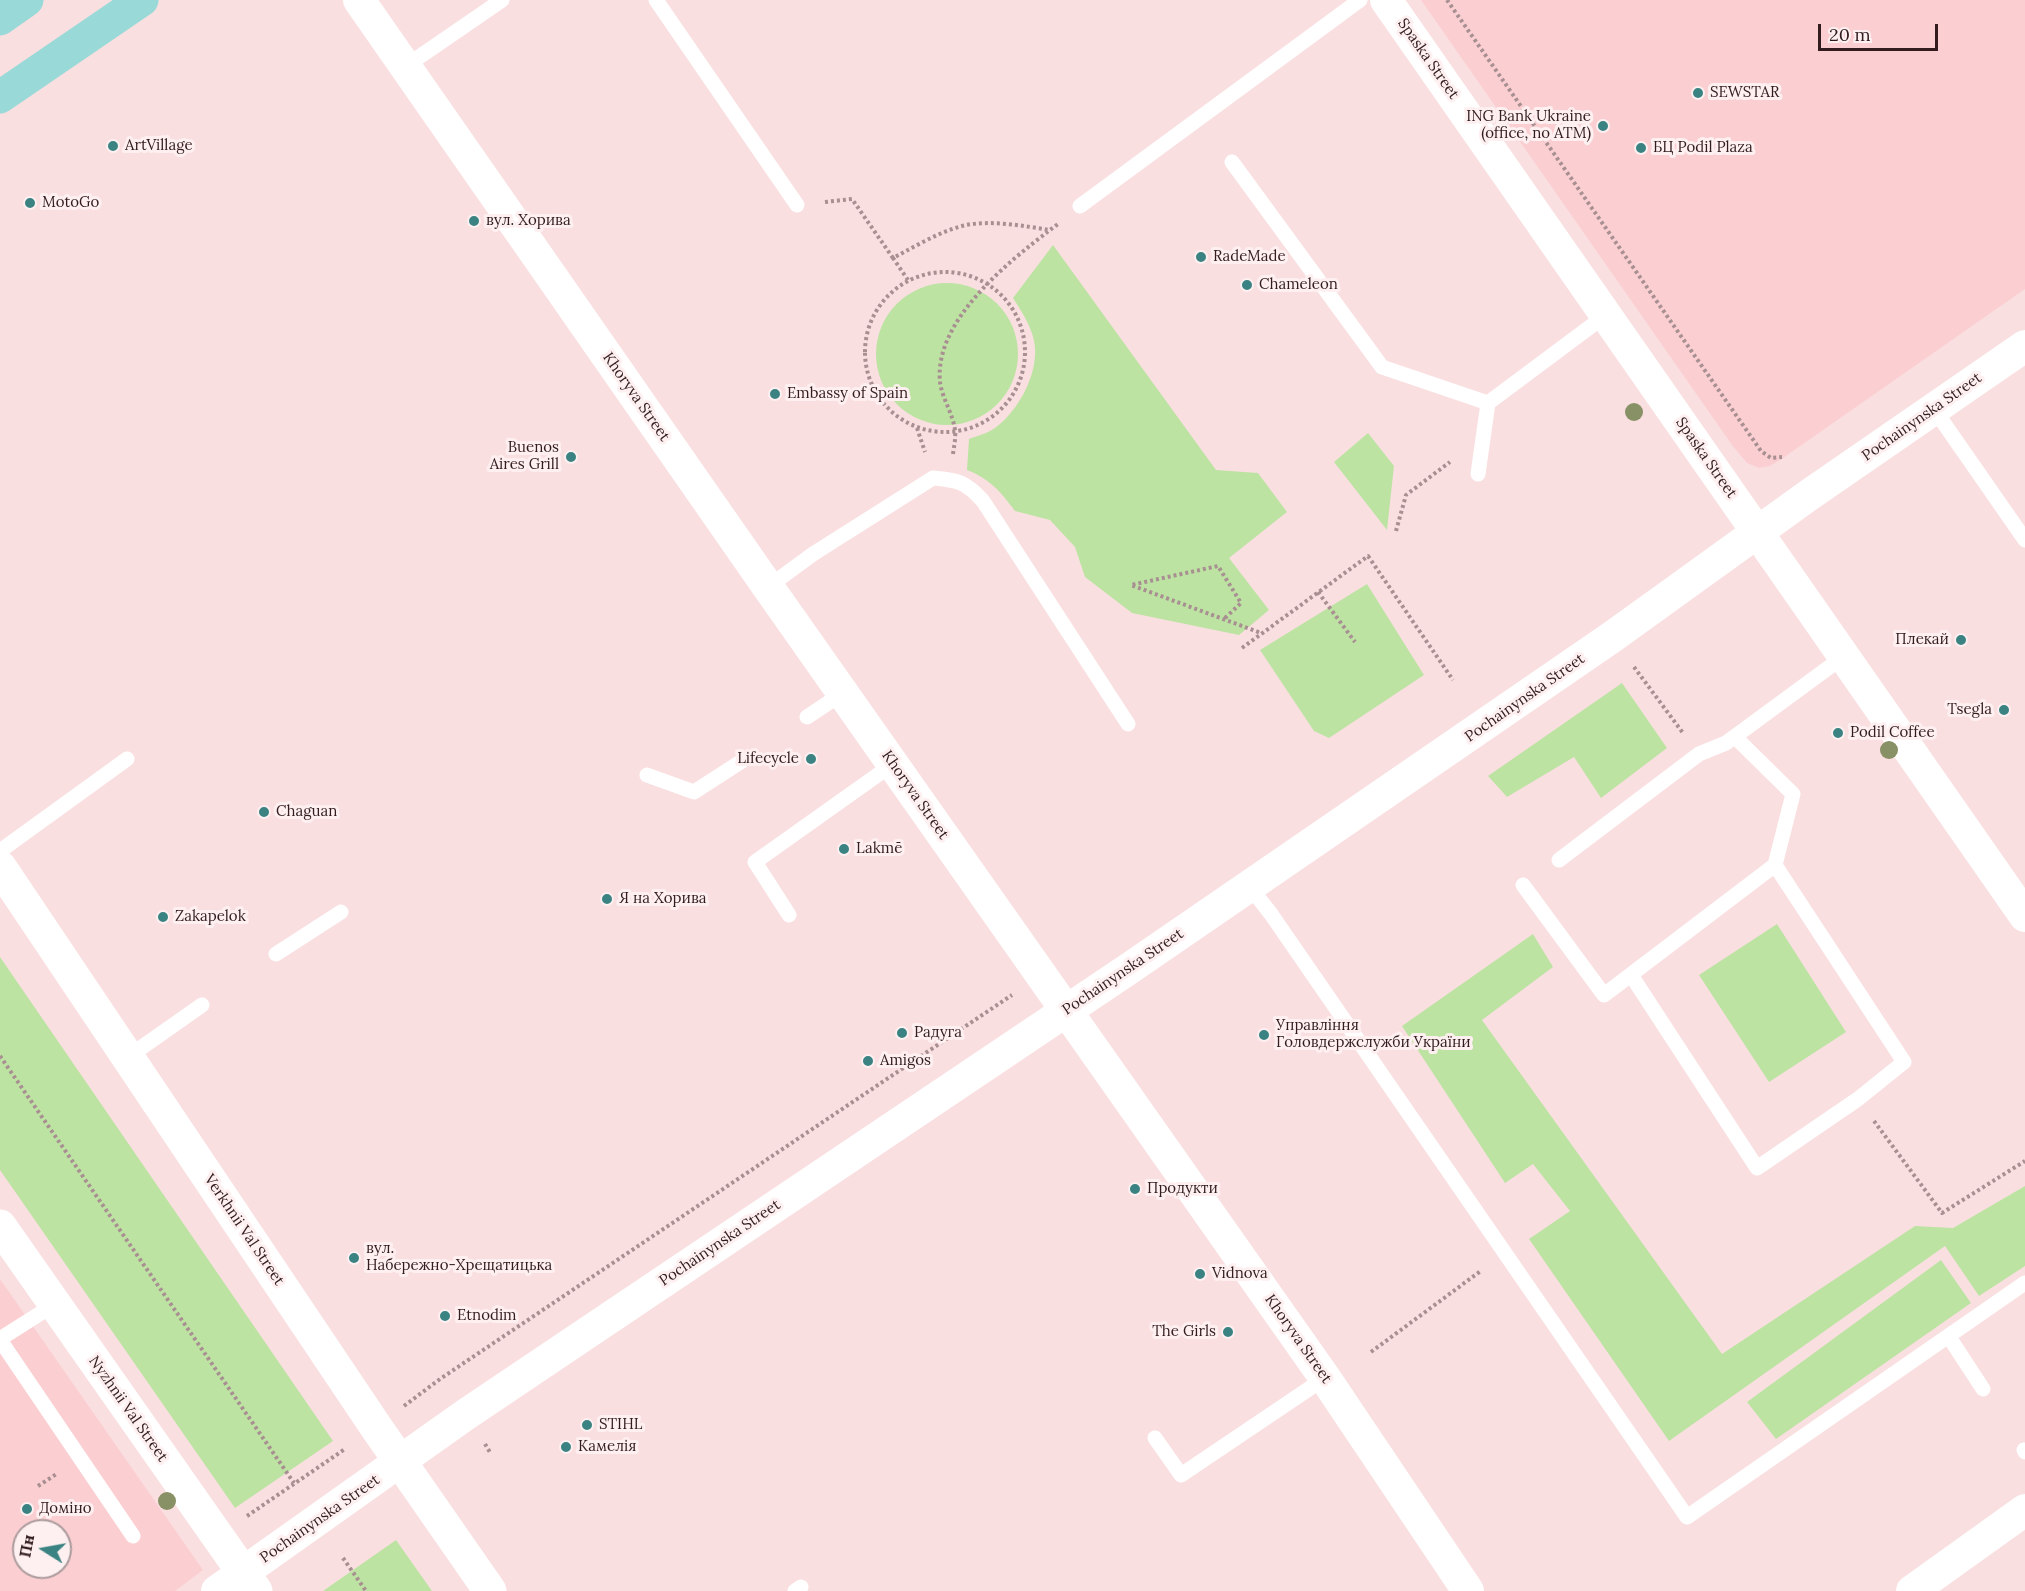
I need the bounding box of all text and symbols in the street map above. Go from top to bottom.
scale bar [1821,12,1941,50]
street label: Spaska Street [1394,15,1462,103]
text: 20 m [1829,23,1871,46]
place label: SEWSTAR [1710,84,1779,102]
marker: SEWSTAR [1691,86,1705,100]
place label: ING Bank Ukraine (office, no ATM) [1466,108,1591,143]
marker: ING Bank Ukraine (office, no ATM) [1596,119,1610,133]
place label: ArtVillage [125,137,193,155]
marker: ArtVillage [106,139,120,153]
place label: БЦ Podil Plaza [1653,139,1753,157]
marker: БЦ Podil Plaza [1634,141,1648,155]
place label: MotoGo [42,194,99,212]
marker: MotoGo [23,196,37,210]
place label: вул. Хорива [486,212,571,230]
marker: вул. Хорива [467,214,481,228]
place label: RadeMade [1213,248,1286,266]
marker: RadeMade [1194,250,1208,264]
place label: Chameleon [1259,276,1338,294]
marker: Chameleon [1240,278,1254,292]
street label: Khoryva Street [599,349,673,445]
street label: Pochainynska Street [1859,369,1985,465]
place label: Embassy of Spain [787,385,908,403]
marker: Embassy of Spain [768,387,782,401]
street label: Spaska Street [1672,414,1740,502]
place label: Buenos Aires Grill [490,439,559,474]
marker: Buenos Aires Grill [564,450,578,464]
place label: Плекай [1895,631,1949,649]
marker: Плекай [1954,633,1968,647]
street label: Pochainynska Street [1462,650,1588,746]
place label: Tsegla [1947,701,1992,719]
marker: Tsegla [1997,703,2011,717]
place label: Podil Coffee [1850,724,1935,742]
marker: Podil Coffee [1831,726,1845,740]
street label: Khoryva Street [878,747,952,843]
place label: Lifecycle [737,750,799,768]
marker: Lifecycle [804,752,818,766]
place label: Chaguan [276,803,337,821]
marker: Chaguan [257,805,271,819]
place label: Lakmē [856,840,902,858]
marker: Lakmē [837,842,851,856]
place label: Я на Хорива [619,890,706,908]
marker: Я на Хорива [600,892,614,906]
place label: Zakapelok [175,908,246,926]
marker: Zakapelok [156,910,170,924]
street label: Pochainynska Street [1059,925,1187,1019]
place label: Управління Головдержслужби України [1276,1017,1471,1052]
place label: Радуга [914,1024,962,1042]
marker: Радуга [895,1026,909,1040]
marker: Управління Головдержслужби України [1257,1028,1271,1042]
place label: Amigos [880,1052,931,1070]
marker: Amigos [861,1054,875,1068]
street label: Verkhnii Val Street [200,1171,288,1289]
place label: Продукти [1147,1180,1218,1198]
marker: Продукти [1128,1182,1142,1196]
street label: Pochainynska Street [656,1196,784,1290]
place label: вул. Набережно-Хрещатицька [366,1240,552,1275]
marker: вул. Набережно-Хрещатицька [347,1251,361,1265]
place label: Vidnova [1212,1265,1268,1283]
marker: Vidnova [1193,1267,1207,1281]
street label: Khoryva Street [1261,1291,1335,1387]
place label: Etnodim [457,1307,517,1325]
marker: Etnodim [438,1309,452,1323]
place label: The Girls [1152,1323,1216,1341]
marker: The Girls [1221,1325,1235,1339]
street label: Nyzhnii Val Street [85,1353,171,1465]
place label: STIHL [599,1416,642,1434]
marker: STIHL [580,1418,594,1432]
place label: Камелія [578,1438,636,1456]
marker: Камелія [559,1440,573,1454]
street label: Pochainynska Street [257,1471,383,1567]
place label: Доміно [39,1500,92,1518]
marker: Доміно [20,1502,34,1516]
north arrow [12,1519,72,1579]
text: Пн [14,1533,38,1559]

